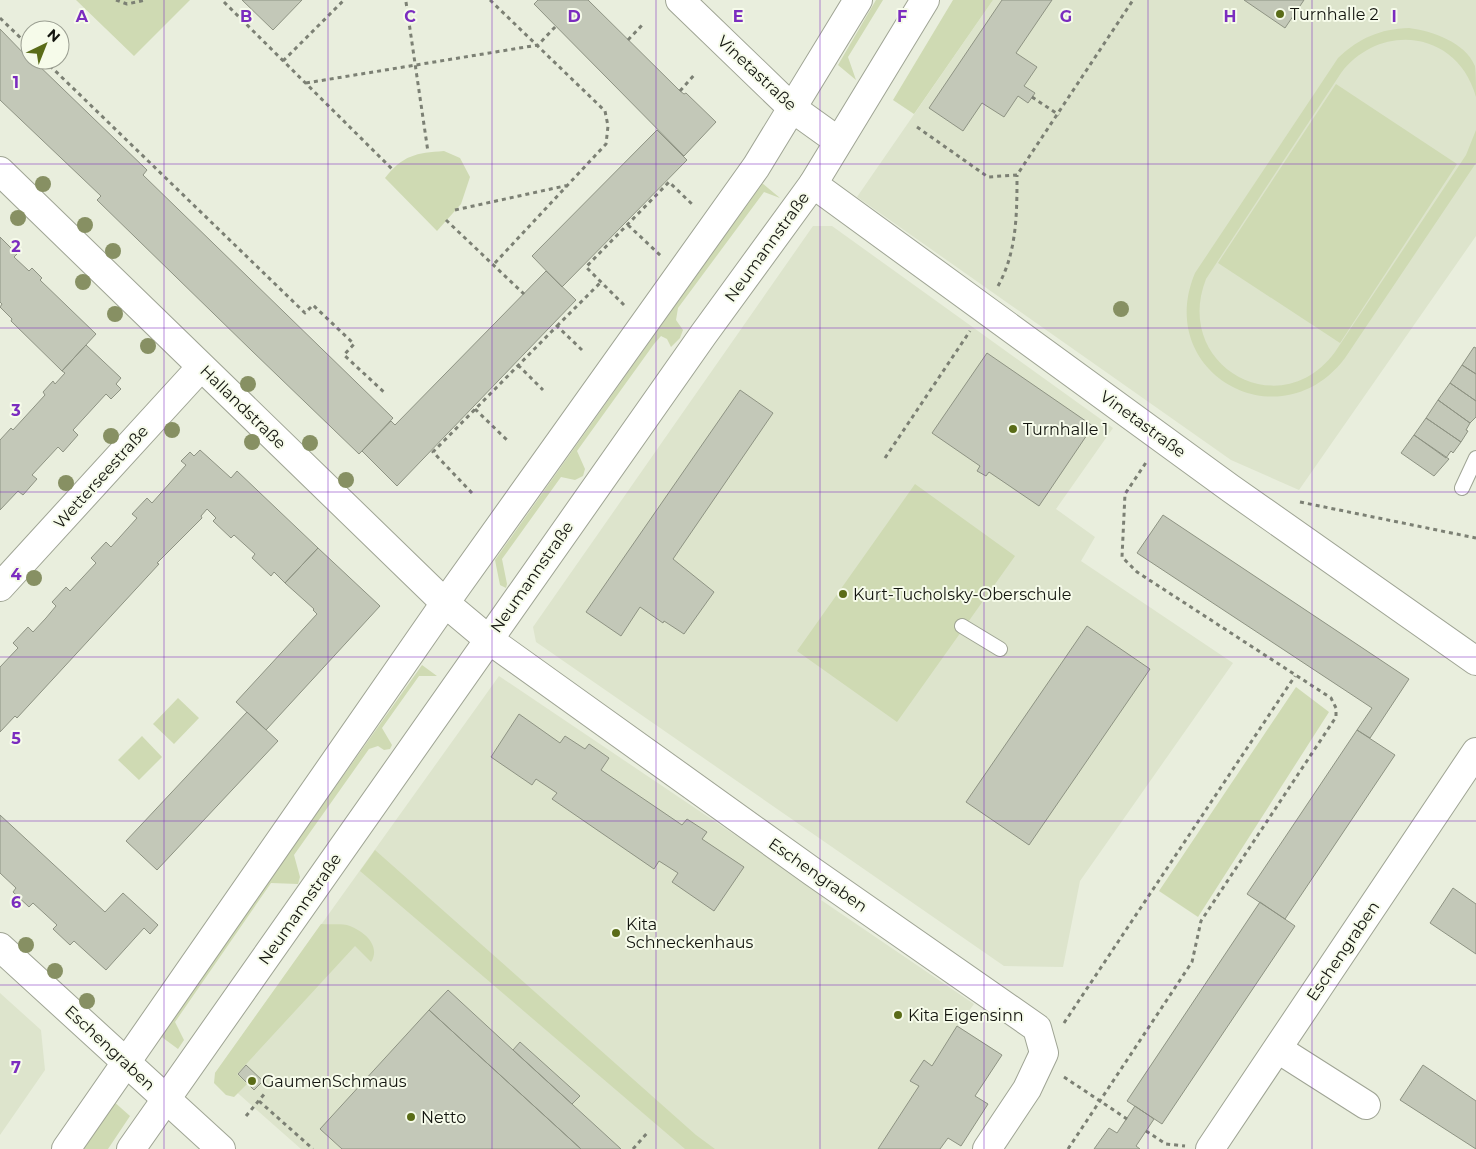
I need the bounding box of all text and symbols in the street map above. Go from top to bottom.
place label: Turnhalle 2 [1290,5,1379,24]
text: A [75,7,89,26]
text: B [240,7,252,26]
text: C [404,7,416,26]
text: D [567,7,581,26]
text: E [733,7,743,26]
text: F [897,7,907,26]
text: G [1060,7,1072,26]
text: H [1224,7,1236,26]
text: I [1391,7,1397,26]
marker: Turnhalle 2 [1274,8,1286,20]
north arrow [20,20,70,70]
text: N [44,25,64,46]
street label: Vinetastraße [714,32,800,114]
text: 1 [13,73,19,92]
street label: Neumannstraße [721,188,813,306]
text: 2 [11,237,21,256]
street label: Hallandstraße [196,361,290,453]
street label: Vinetastraße [1096,387,1190,461]
text: 3 [10,401,21,420]
place label: Turnhalle 1 [1023,420,1108,439]
street label: Wetterseestraße [50,422,152,532]
marker: Turnhalle 1 [1007,423,1019,435]
street label: Neumannstraße [487,518,577,636]
text: 4 [10,565,22,584]
place label: Kurt-Tucholsky-Oberschule [853,585,1071,604]
marker: Kurt-Tucholsky-Oberschule [837,588,849,600]
text: 5 [11,729,21,748]
street label: Eschengraben [765,834,871,916]
street label: Neumannstraße [255,850,345,968]
text: 6 [11,893,21,912]
street label: Eschengraben [1303,898,1383,1004]
place label: Kita Schneckenhaus [626,915,754,952]
marker: Kita Schneckenhaus [610,927,622,939]
street label: Eschengraben [61,1001,159,1095]
place label: Kita Eigensinn [908,1006,1024,1025]
marker: Kita Eigensinn [892,1009,904,1021]
text: 7 [11,1058,21,1077]
place label: GaumenSchmaus [262,1072,407,1091]
marker: GaumenSchmaus [246,1075,258,1087]
place label: Netto [421,1108,466,1127]
marker: Netto [405,1111,417,1123]

